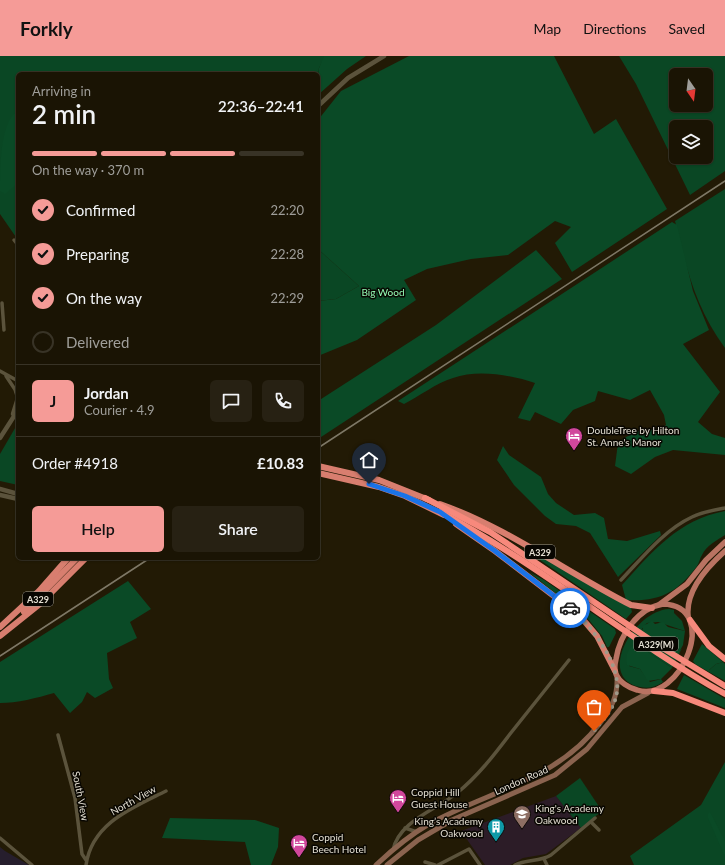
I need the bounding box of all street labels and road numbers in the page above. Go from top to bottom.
road number: A329 [525,545,555,559]
road number: A329 [23,592,53,606]
road number: A329(M) [634,637,678,651]
street label: London Road [492,763,550,797]
street label: South View [70,770,92,822]
street label: North View [108,782,158,817]

